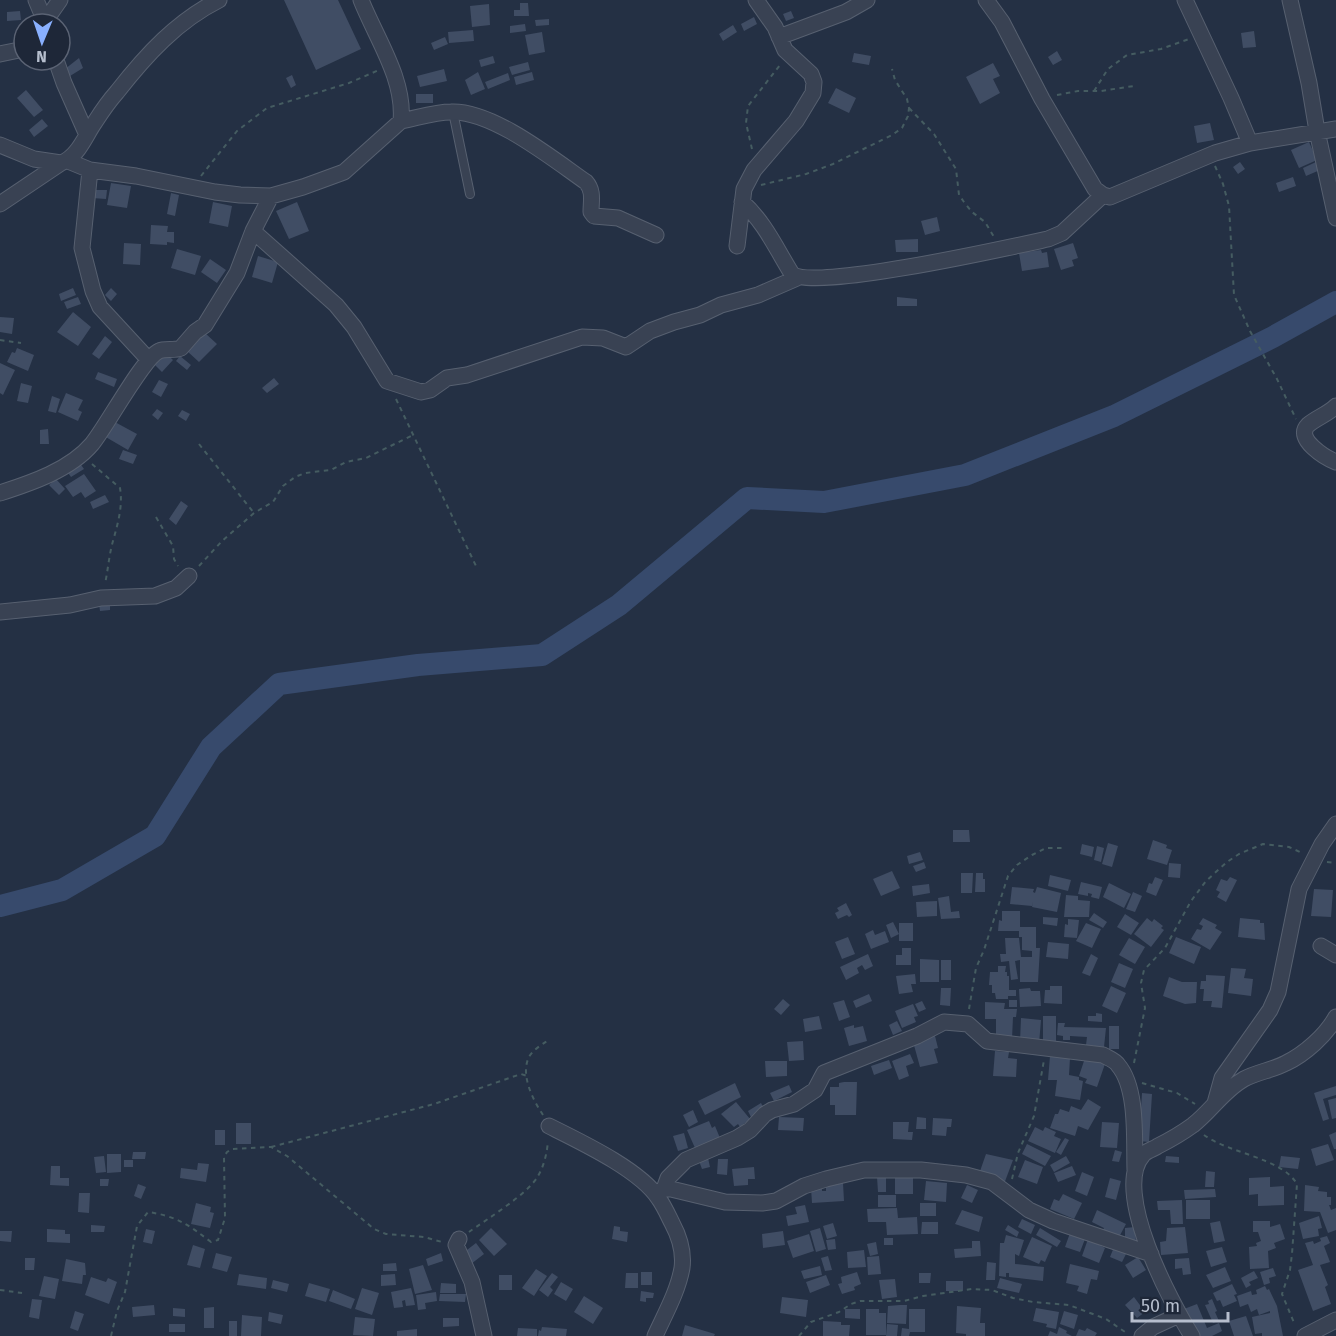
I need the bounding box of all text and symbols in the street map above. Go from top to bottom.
north arrow [12,12,72,72]
text: N [36,47,47,66]
scale bar [1132,1285,1228,1323]
text: 50 m [1141,1295,1180,1317]

